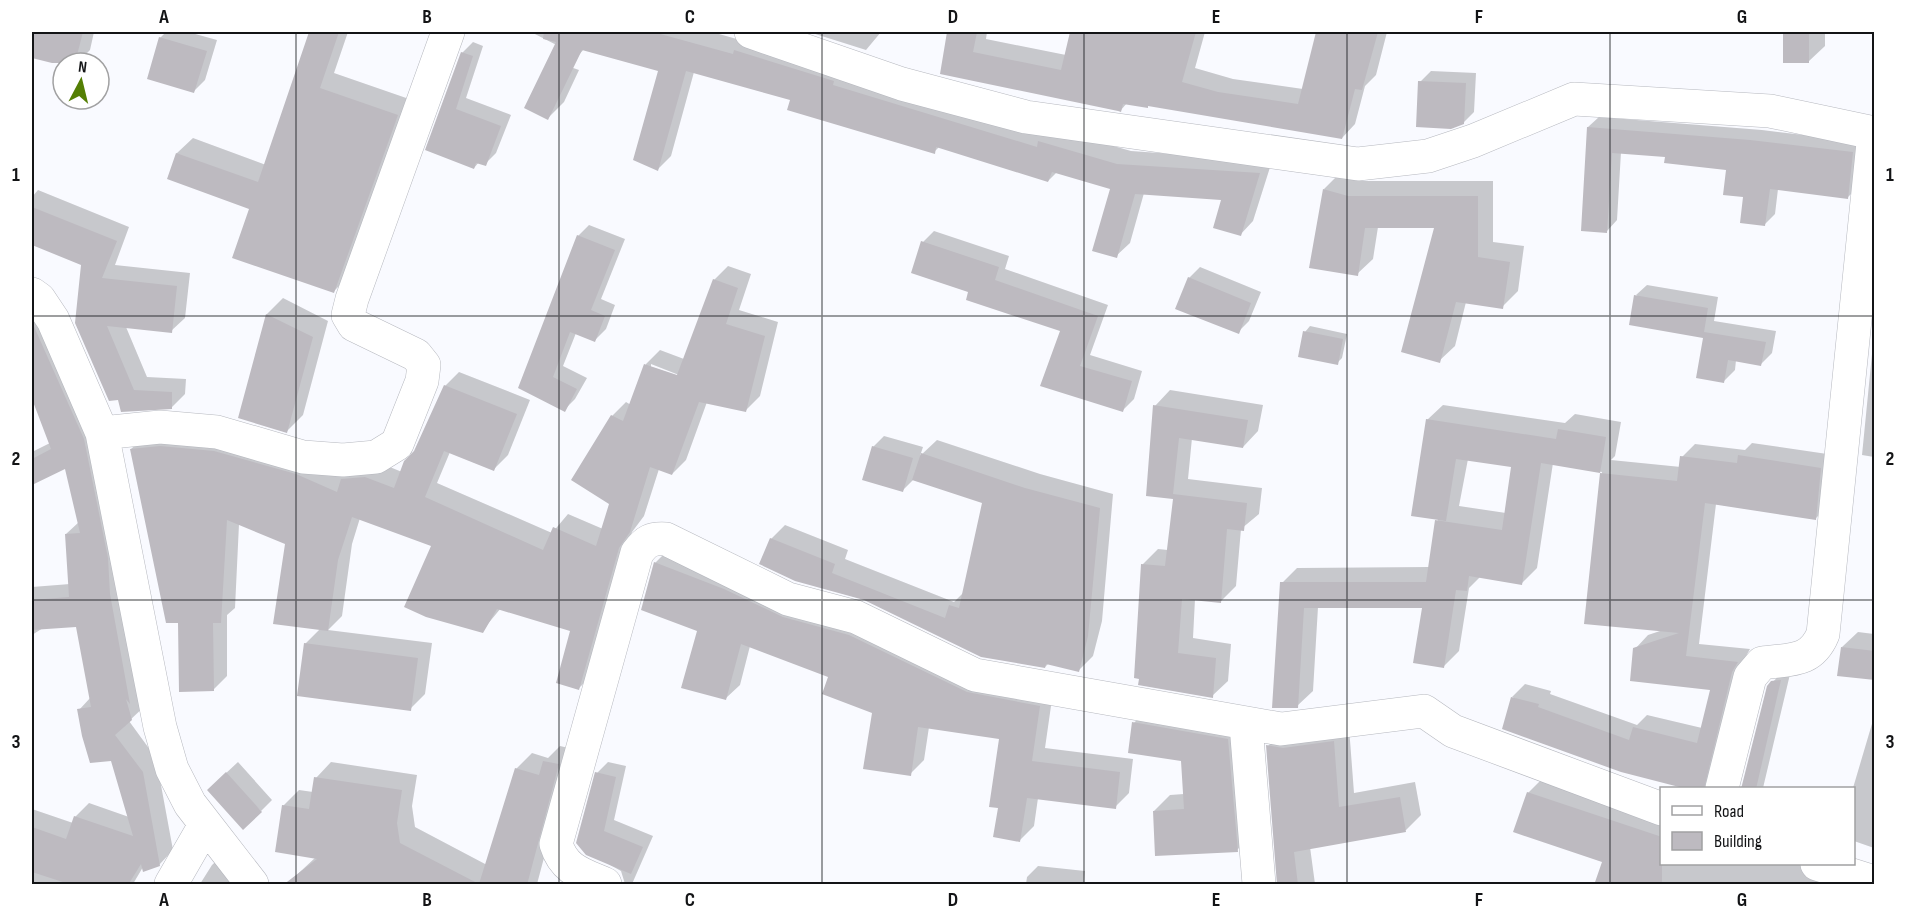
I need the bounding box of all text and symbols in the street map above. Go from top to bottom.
text: A [158,5,169,29]
text: B [422,5,432,29]
text: C [685,5,695,29]
text: D [948,5,958,29]
text: E [1212,5,1220,29]
text: F [1475,5,1483,29]
text: G [1737,5,1747,29]
north arrow [51,51,111,111]
text: N [77,58,88,78]
text: 1 [12,163,20,187]
text: 1 [1886,163,1894,187]
text: 2 [12,447,20,471]
text: 2 [1886,447,1894,471]
text: 3 [12,730,21,754]
text: 3 [1886,730,1895,754]
legend [1660,787,1855,865]
text: Road [1714,801,1744,822]
text: Building [1714,831,1762,852]
text: A [158,888,169,912]
text: B [422,888,432,912]
text: C [685,888,695,912]
text: D [948,888,958,912]
text: E [1212,888,1220,912]
text: F [1475,888,1483,912]
text: G [1737,888,1747,912]

